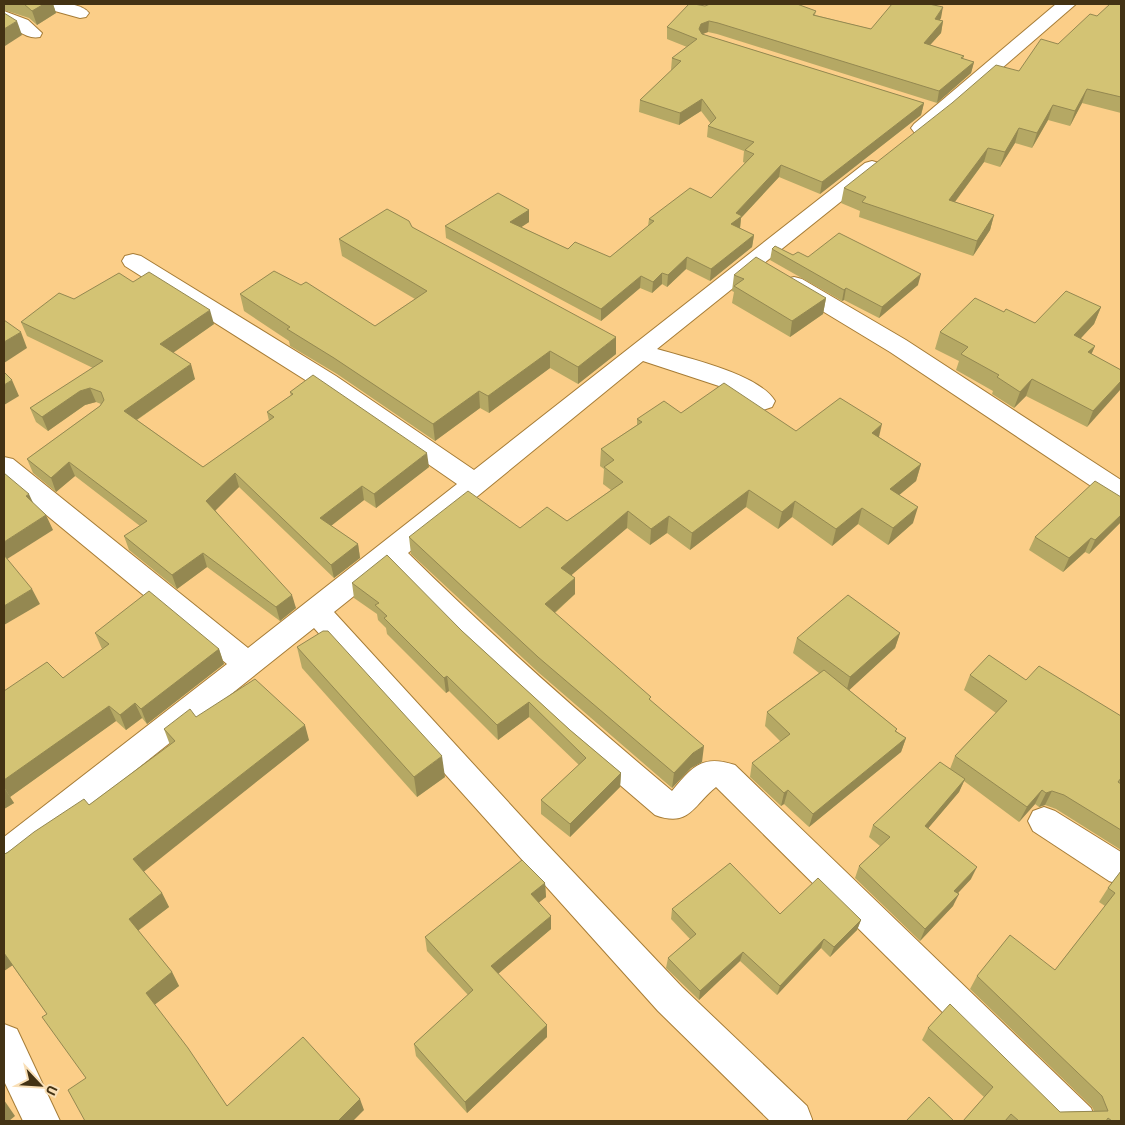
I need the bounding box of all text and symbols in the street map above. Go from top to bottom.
north arrow [15,1060,65,1110]
text: U [41,1082,64,1099]

